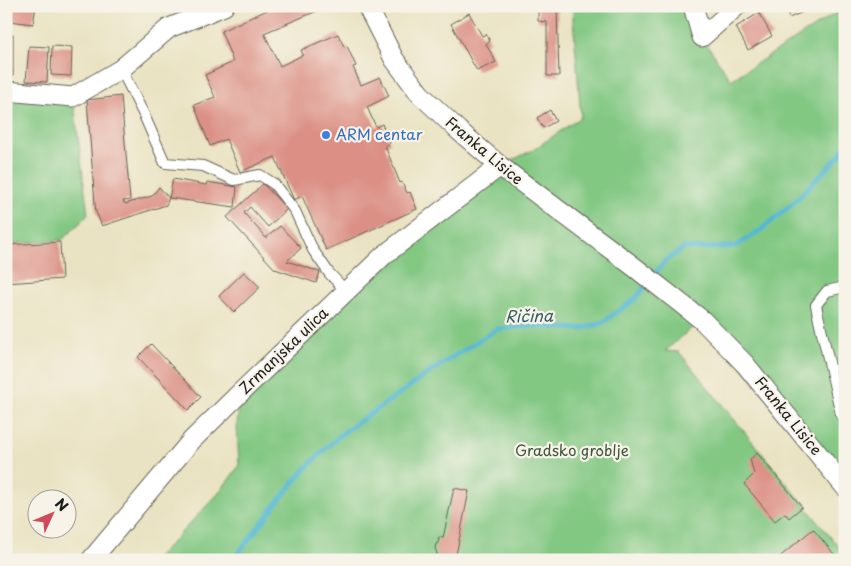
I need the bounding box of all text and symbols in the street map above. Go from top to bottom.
street label: Franka Lisice [441,110,529,189]
place label: ARM centar [336,122,423,145]
marker: ARM centar [320,129,332,141]
street label: Zrmanjska ulica [233,301,333,399]
water label: Ričina [505,303,554,327]
street label: Franka Lisice [750,371,828,460]
park label: Gradsko groblje [515,438,629,461]
north arrow [28,488,78,538]
text: N [50,493,73,516]

